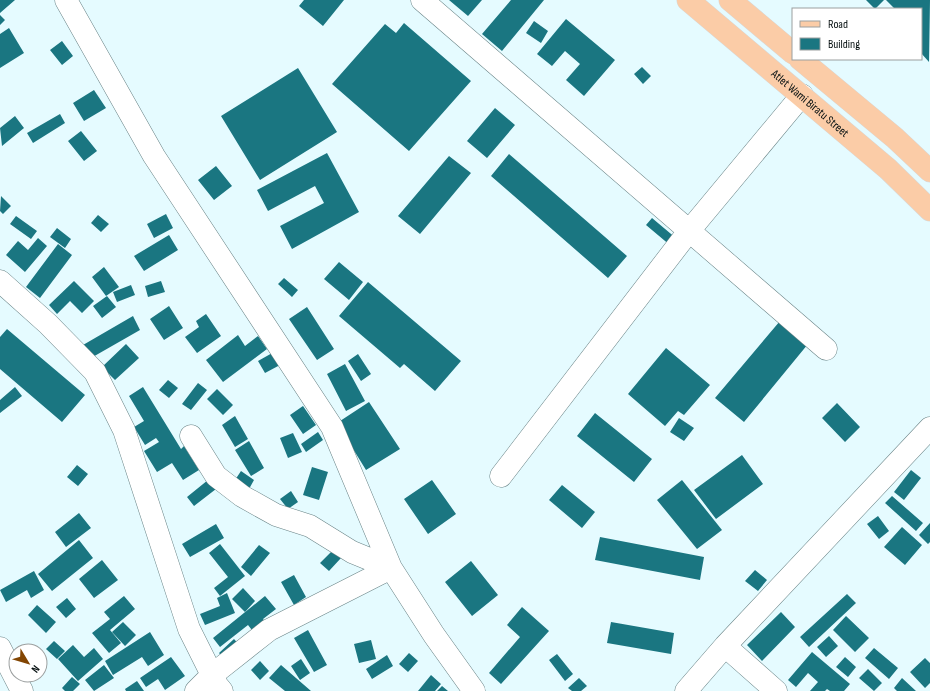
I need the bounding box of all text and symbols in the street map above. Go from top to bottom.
legend [792,8,922,60]
text: Road [828,17,848,32]
text: Building [828,37,860,52]
street label: Atlet Wami Biratu Street [767,66,852,141]
north arrow [8,643,48,683]
text: N [28,663,42,675]

